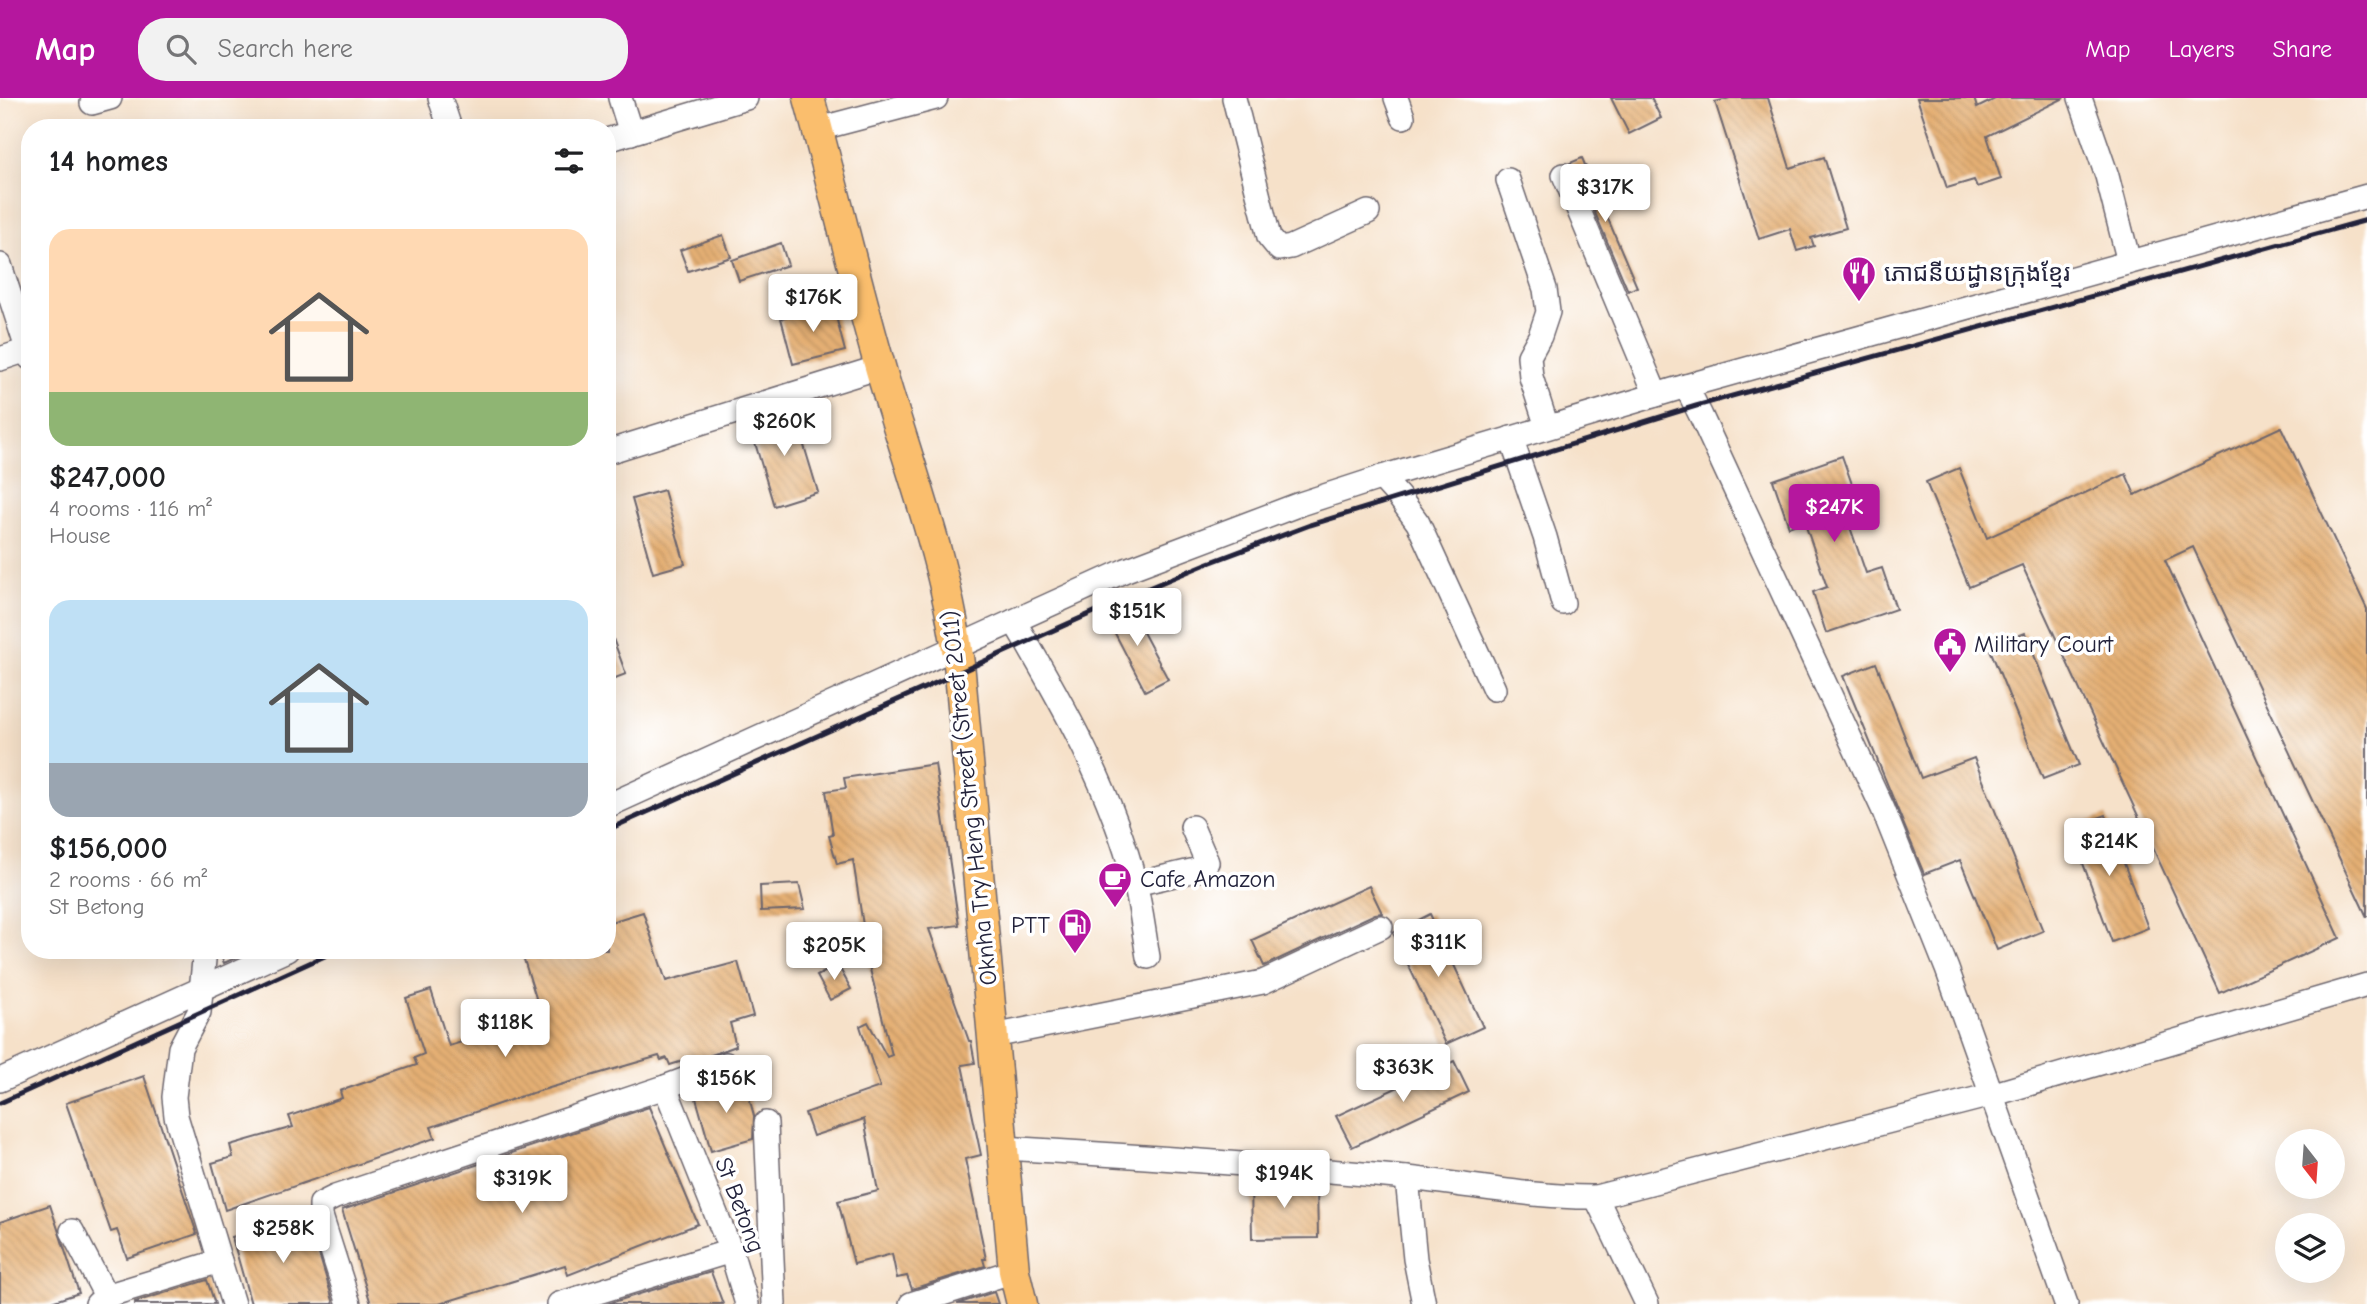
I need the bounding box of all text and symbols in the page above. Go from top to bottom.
search box [138,18,628,81]
text: Map [35,30,96,68]
icon: search [162,30,200,68]
text: Search here [218,34,353,64]
text: Map [2085,35,2131,63]
text: Layers [2169,35,2234,63]
text: Share [2272,35,2332,63]
icon: filters [550,142,588,180]
text: 14 homes [49,144,168,179]
pin: $317K [1556,164,1654,224]
text: $317K [1576,173,1634,200]
restaurant icon: ភោជនីយដ្ធានក្រុងខ្មែរ [1840,254,1878,303]
place label: ភោជនីយដ្ធានក្រុងខ្មែរ [1884,259,2070,288]
icon: home [256,274,382,400]
pin: $176K [764,274,862,334]
text: $176K [784,283,842,310]
pin: $260K [735,398,833,458]
text: $260K [752,407,816,434]
text: $247,000 [49,460,166,495]
pin: $247K [1785,484,1883,544]
text: $247K [1805,493,1863,520]
text: 4 rooms · 116 m² [49,495,212,522]
text: House [49,522,111,549]
pin: $151K [1088,588,1186,648]
text: $151K [1108,597,1166,624]
street label: Oknha Try Heng Street (Street 2011) [935,609,1003,987]
public building icon: Military Court [1931,625,1969,674]
place label: Military Court [1974,630,2114,658]
icon: home [256,645,382,771]
pin: $214K [2060,818,2158,878]
text: $214K [2080,827,2138,854]
text: $156,000 [49,831,168,866]
cafe icon: Cafe Amazon [1096,860,1134,909]
place label: Cafe Amazon [1140,865,1275,893]
text: 2 rooms · 66 m² [49,866,207,893]
text: St Betong [49,893,145,920]
fuel station icon: PTT [1056,906,1094,955]
place label: PTT [1011,911,1050,939]
pin: $311K [1389,920,1487,979]
pin: $205K [785,922,883,982]
text: $311K [1410,928,1466,955]
text: $205K [802,931,866,958]
pin: $118K [456,1000,554,1059]
text: $118K [477,1008,533,1035]
pin: $363K [1354,1044,1452,1104]
text: $363K [1372,1053,1434,1080]
pin: $156K [677,1056,775,1115]
text: $156K [696,1064,756,1091]
north arrow [2275,1129,2345,1199]
map controls [2275,1129,2345,1283]
pin: $194K [1235,1150,1333,1210]
street label: St Betong [709,1153,771,1257]
pin: $319K [473,1156,571,1215]
text: $194K [1255,1159,1313,1186]
text: $319K [492,1164,552,1191]
pin: $258K [234,1206,332,1265]
button: layers [2275,1213,2345,1283]
text: $258K [252,1214,314,1241]

